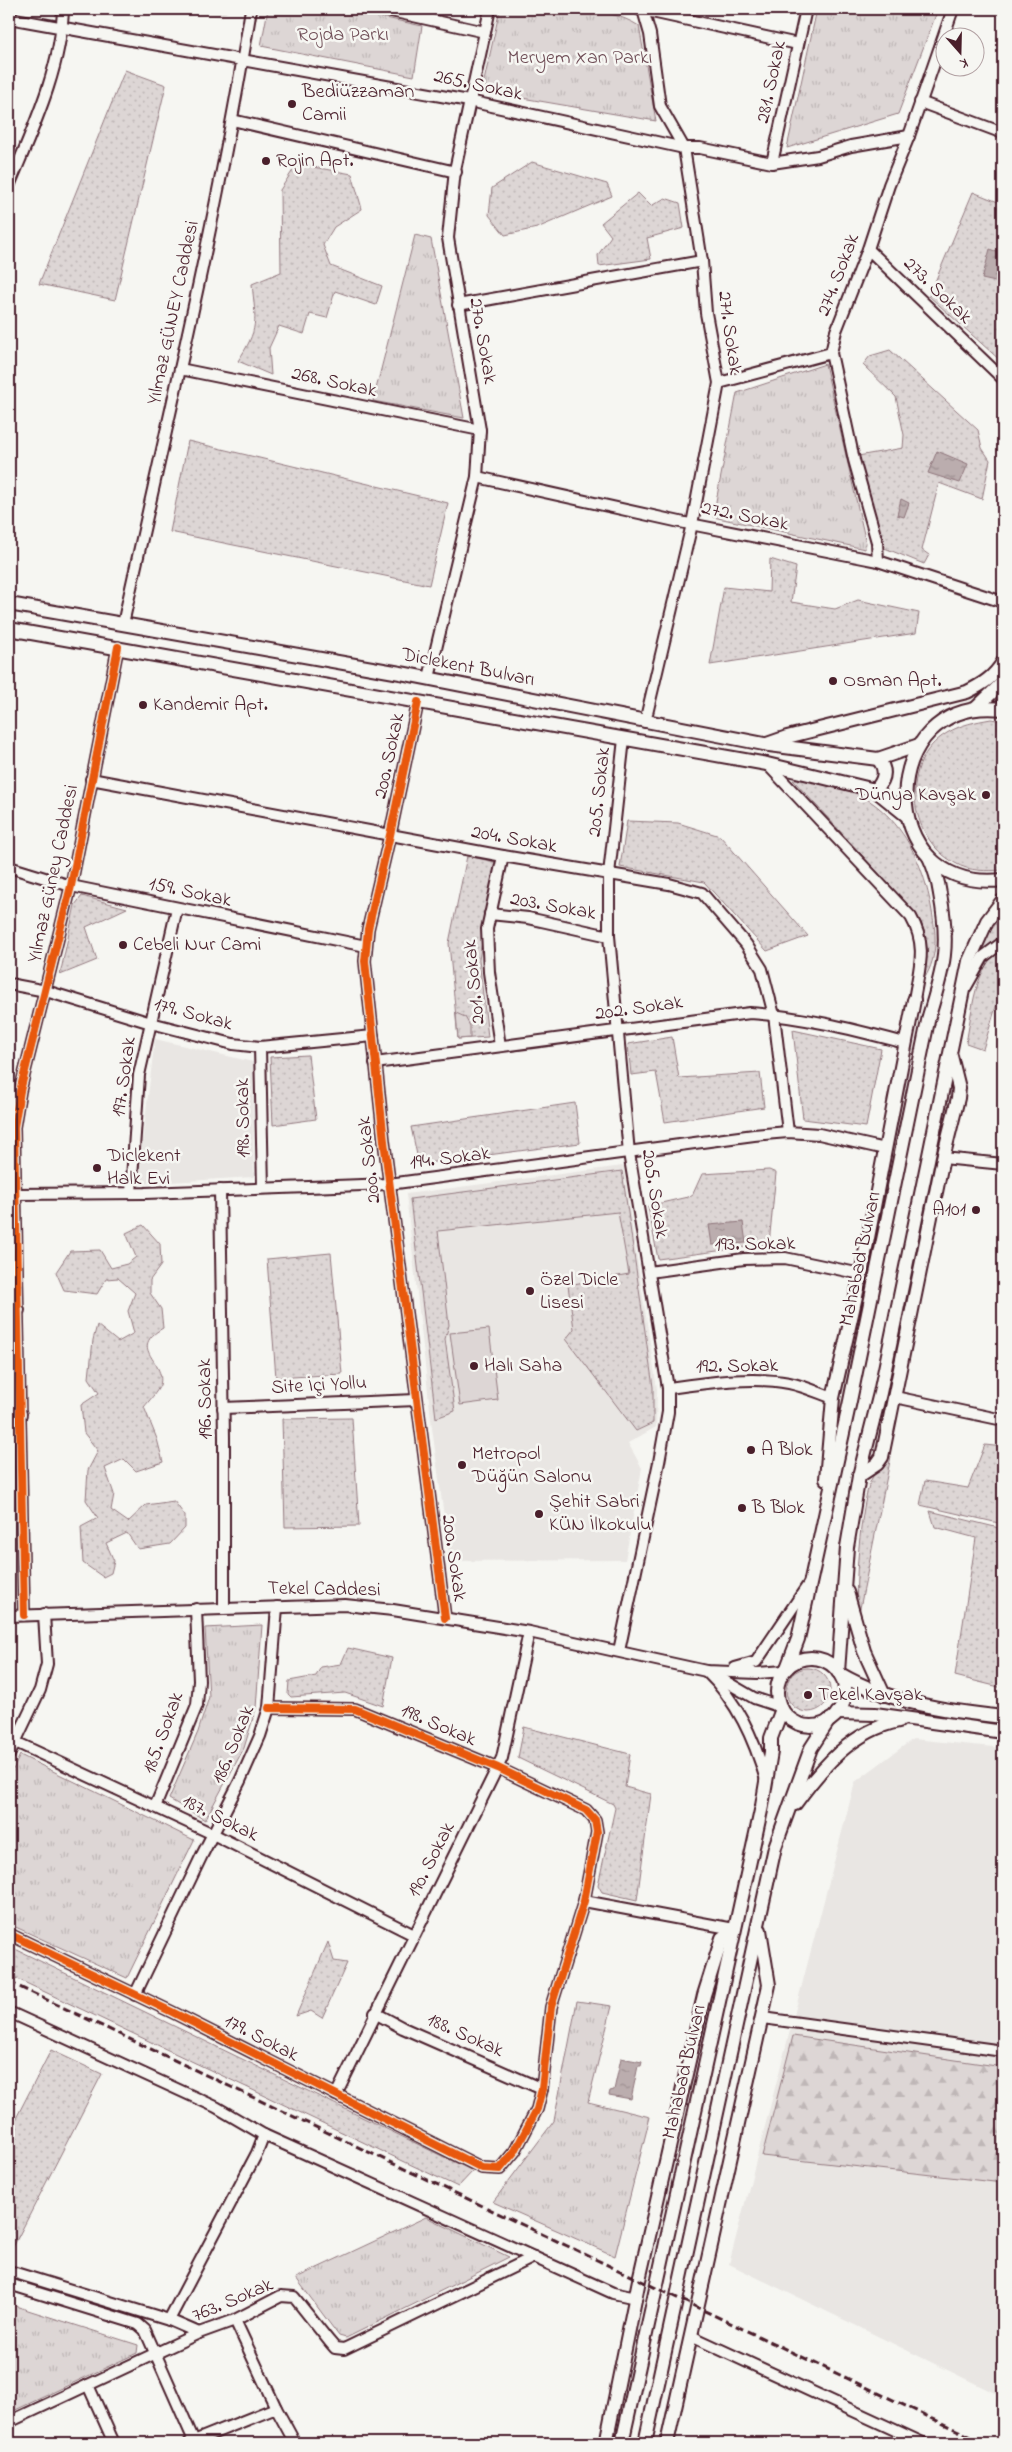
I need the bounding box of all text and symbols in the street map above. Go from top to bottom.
park label: Rojda Parkı [297,21,389,50]
north arrow [934,28,984,78]
street label: 281. Sokak [749,38,795,126]
park label: Meryem Xan Parkı [508,44,652,73]
text: K [956,52,971,74]
street label: 265. Sokak [431,62,525,110]
place label: Bediüzzaman Camii [301,78,415,130]
marker: Bediüzzaman Camii [286,98,298,110]
place label: Rojin Apt. [276,147,354,176]
marker: Rojin Apt. [260,155,272,167]
street label: Yılmaz GÜNEY Caddesi [140,218,208,408]
street label: 274. Sokak [810,229,868,321]
street label: 273. Sokak [896,251,978,332]
street label: 271. Sokak [709,289,749,377]
street label: 270. Sokak [460,296,504,387]
street label: 268. Sokak [289,360,379,406]
street label: 272. Sokak [699,494,791,540]
street label: Diclekent Bulvarı [398,641,537,695]
place label: Osman Apt. [843,667,942,696]
marker: Osman Apt. [827,675,839,687]
place label: Kandemir Apt. [153,691,268,720]
marker: Kandemir Apt. [137,699,149,711]
street label: 200. Sokak [367,710,413,802]
street label: 205. Sokak [581,745,619,838]
place label: Dünya Kavşak [854,781,976,810]
street label: Yılmaz Güney Caddesi [21,782,87,966]
marker: Dünya Kavşak [980,789,992,801]
street label: 204. Sokak [469,818,560,862]
street label: 159. Sokak [146,870,234,916]
street label: 203. Sokak [508,885,599,929]
place label: Cebeli Nur Cami [133,931,261,960]
street label: 201. Sokak [456,938,494,1026]
marker: Cebeli Nur Cami [117,939,129,951]
street label: 202. Sokak [593,988,685,1030]
street label: 179. Sokak [150,991,236,1040]
street label: 197. Sokak [105,1035,145,1119]
street label: 198. Sokak [229,1078,259,1158]
street label: 200. Sokak [350,1115,390,1205]
street label: 194. Sokak [408,1140,492,1178]
place label: Diclekent Halk Evi [106,1142,181,1194]
street label: 205. Sokak [633,1147,675,1241]
marker: Diclekent Halk Evi [91,1162,103,1174]
street label: Mahabad Bulvarı [833,1189,889,1329]
place label: A101 [932,1196,966,1225]
marker: A101 [970,1204,982,1216]
street label: 193. Sokak [714,1230,796,1260]
place label: Özel Dicle Lisesi [540,1266,618,1318]
marker: Özel Dicle Lisesi [524,1285,536,1297]
place label: Halı Saha [484,1352,562,1381]
street label: 192. Sokak [696,1352,779,1382]
street label: 196. Sokak [191,1358,221,1440]
marker: Halı Saha [468,1360,480,1372]
street label: Site İçi Yollu [270,1369,368,1403]
place label: A Blok [761,1436,813,1465]
place label: Metropol Düğün Salonu [471,1440,592,1493]
marker: A Blok [745,1444,757,1456]
marker: Metropol Düğün Salonu [456,1459,468,1471]
place label: Şehit Sabri KÜN İlkokulu [549,1488,651,1540]
place label: B Blok [751,1494,805,1523]
marker: B Blok [736,1502,748,1514]
marker: Şehit Sabri KÜN İlkokulu [533,1508,545,1520]
street label: 200. Sokak [433,1513,473,1603]
street label: Tekel Caddesi [267,1575,381,1605]
place label: Tekel Kavşak [818,1681,923,1710]
street label: 185. Sokak [136,1688,192,1778]
marker: Tekel Kavşak [802,1689,814,1701]
street label: 198. Sokak [396,1697,481,1755]
street label: 186. Sokak [205,1701,263,1789]
street label: 187. Sokak [177,1788,263,1850]
street label: 190. Sokak [401,1817,463,1903]
street label: Mahabad Bulvarı [655,2002,715,2142]
street label: 188. Sokak [422,2006,508,2066]
street label: 179. Sokak [218,2008,304,2070]
street label: 763. Sokak [188,2271,278,2331]

